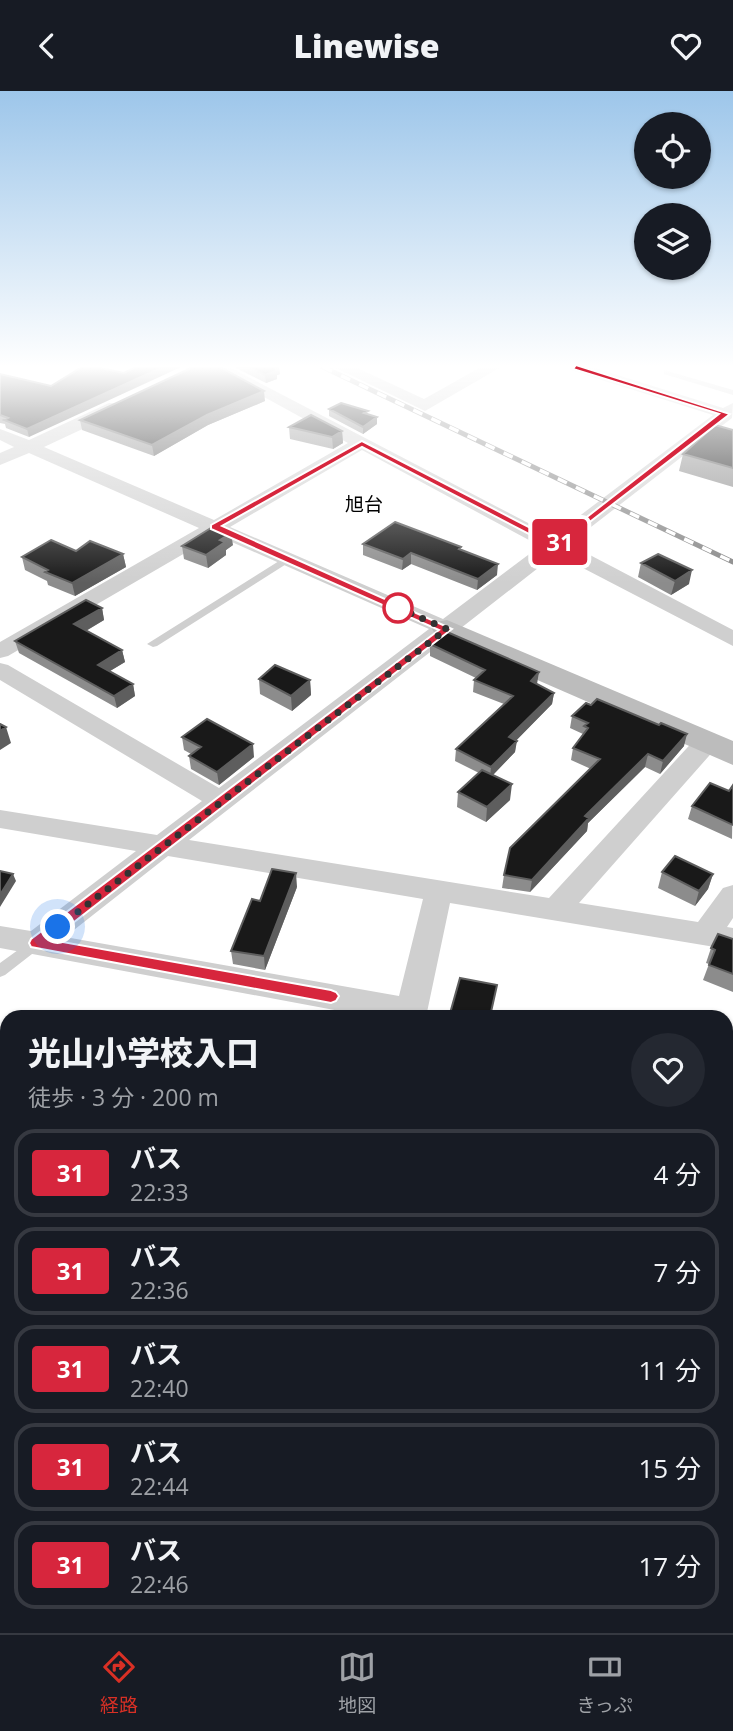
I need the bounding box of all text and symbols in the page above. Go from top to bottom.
text: Linewise [293,24,440,67]
icon: back [28,27,66,65]
icon: heart [667,27,705,65]
map controls [634,112,711,280]
button: locate [634,112,711,189]
button: layers [634,203,711,280]
district label: 旭台 [345,491,383,517]
line badge: 31 [528,519,592,565]
text: 31 [546,525,574,558]
unlabelled marker [383,593,413,623]
your location [40,909,75,944]
text: 光山小学校入口 [28,1030,259,1075]
button: heart [631,1033,705,1107]
text: 徒歩 · 3 分 · 200 m [28,1081,219,1113]
text: バス [130,1140,182,1176]
text: 31 [57,1156,84,1189]
text: 4 分 [653,1156,701,1192]
text: 22:33 [130,1176,189,1208]
text: バス [130,1238,182,1274]
text: 31 [57,1254,84,1287]
text: 7 分 [653,1254,701,1290]
text: 22:36 [130,1274,189,1306]
text: バス [130,1336,182,1372]
text: 31 [57,1352,84,1385]
text: 11 分 [639,1352,701,1388]
text: 22:40 [130,1372,189,1404]
text: バス [130,1434,182,1470]
text: 31 [57,1450,84,1483]
text: 15 分 [639,1450,701,1486]
text: 22:44 [130,1470,189,1502]
text: バス [130,1532,182,1568]
text: 31 [57,1548,84,1581]
text: 17 分 [639,1548,701,1584]
text: 22:46 [130,1568,189,1600]
tab: 経路 [100,1648,138,1718]
tab: 地図 [338,1648,376,1718]
tab: きっぷ [577,1648,633,1718]

